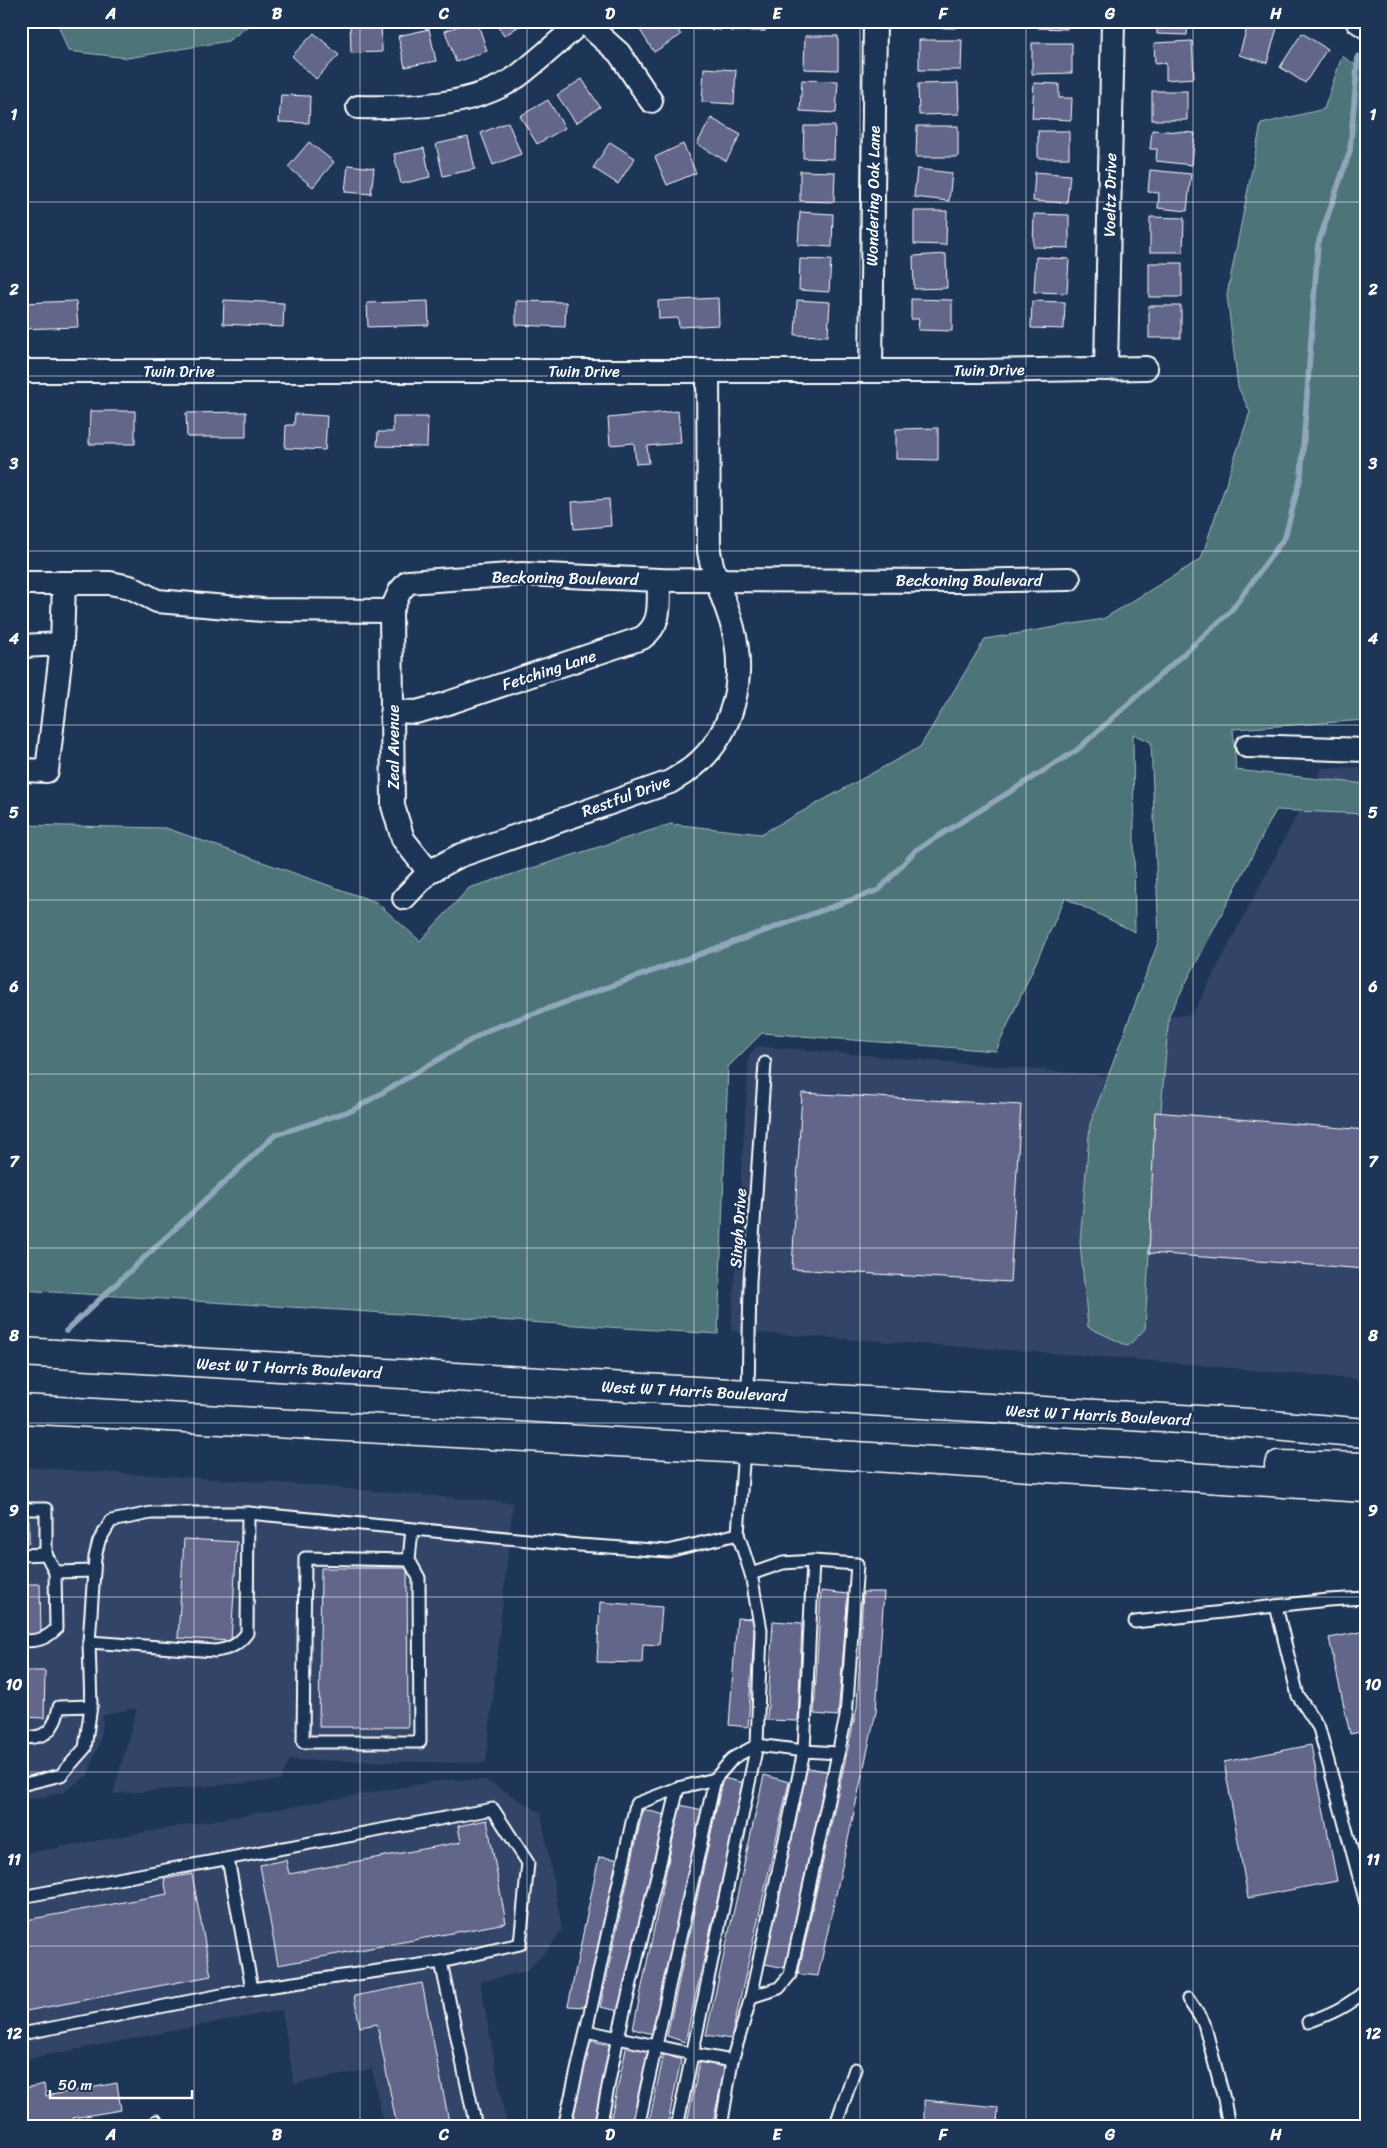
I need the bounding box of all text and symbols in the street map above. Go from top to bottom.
text: A [105,0,116,28]
text: B [272,0,283,28]
text: C [438,0,450,28]
text: D [605,0,615,28]
text: E [773,0,783,28]
text: F [938,0,949,28]
text: G [1104,0,1116,28]
text: H [1269,0,1282,28]
text: 1 [11,100,18,129]
text: 1 [1370,100,1377,129]
street label: Wondering Oak Lane [857,125,889,266]
street label: Voeltz Drive [1095,153,1125,237]
text: 2 [8,275,19,304]
text: 2 [1367,275,1378,304]
street label: Twin Drive [953,355,1025,385]
street label: Twin Drive [143,357,215,386]
street label: Twin Drive [548,357,620,386]
text: 3 [9,449,19,478]
text: 3 [1368,449,1378,478]
street label: Beckoning Boulevard [492,562,640,594]
street label: Beckoning Boulevard [896,566,1044,595]
text: 4 [8,624,19,653]
text: 4 [1367,624,1378,653]
street label: Fetching Lane [498,641,600,699]
street label: Zeal Avenue [379,705,408,789]
street label: Restful Drive [577,767,675,825]
text: 5 [9,798,19,827]
text: 5 [1368,798,1378,827]
text: 6 [8,972,19,1001]
text: 6 [1367,972,1378,1001]
text: 7 [9,1147,20,1176]
text: 7 [1368,1147,1379,1176]
street label: Singh Drive [721,1187,755,1269]
text: 8 [8,1321,19,1350]
text: 8 [1367,1321,1378,1350]
street label: West W T Harris Boulevard [196,1349,384,1387]
street label: West W T Harris Boulevard [601,1372,789,1410]
street label: West W T Harris Boulevard [1005,1396,1193,1434]
text: 9 [9,1496,19,1525]
text: 9 [1368,1496,1378,1525]
text: 10 [6,1670,22,1699]
text: 10 [1365,1670,1381,1699]
text: 11 [7,1845,21,1874]
text: 11 [1366,1845,1380,1874]
text: 12 [6,2019,23,2048]
text: 12 [1365,2019,1382,2048]
scale bar [50,2068,192,2100]
text: 50 m [58,2072,93,2098]
text: A [105,2120,116,2148]
text: B [272,2120,283,2148]
text: C [438,2120,450,2148]
text: D [605,2120,615,2148]
text: E [773,2120,783,2148]
text: F [938,2120,949,2148]
text: G [1104,2120,1116,2148]
text: H [1269,2120,1282,2148]

